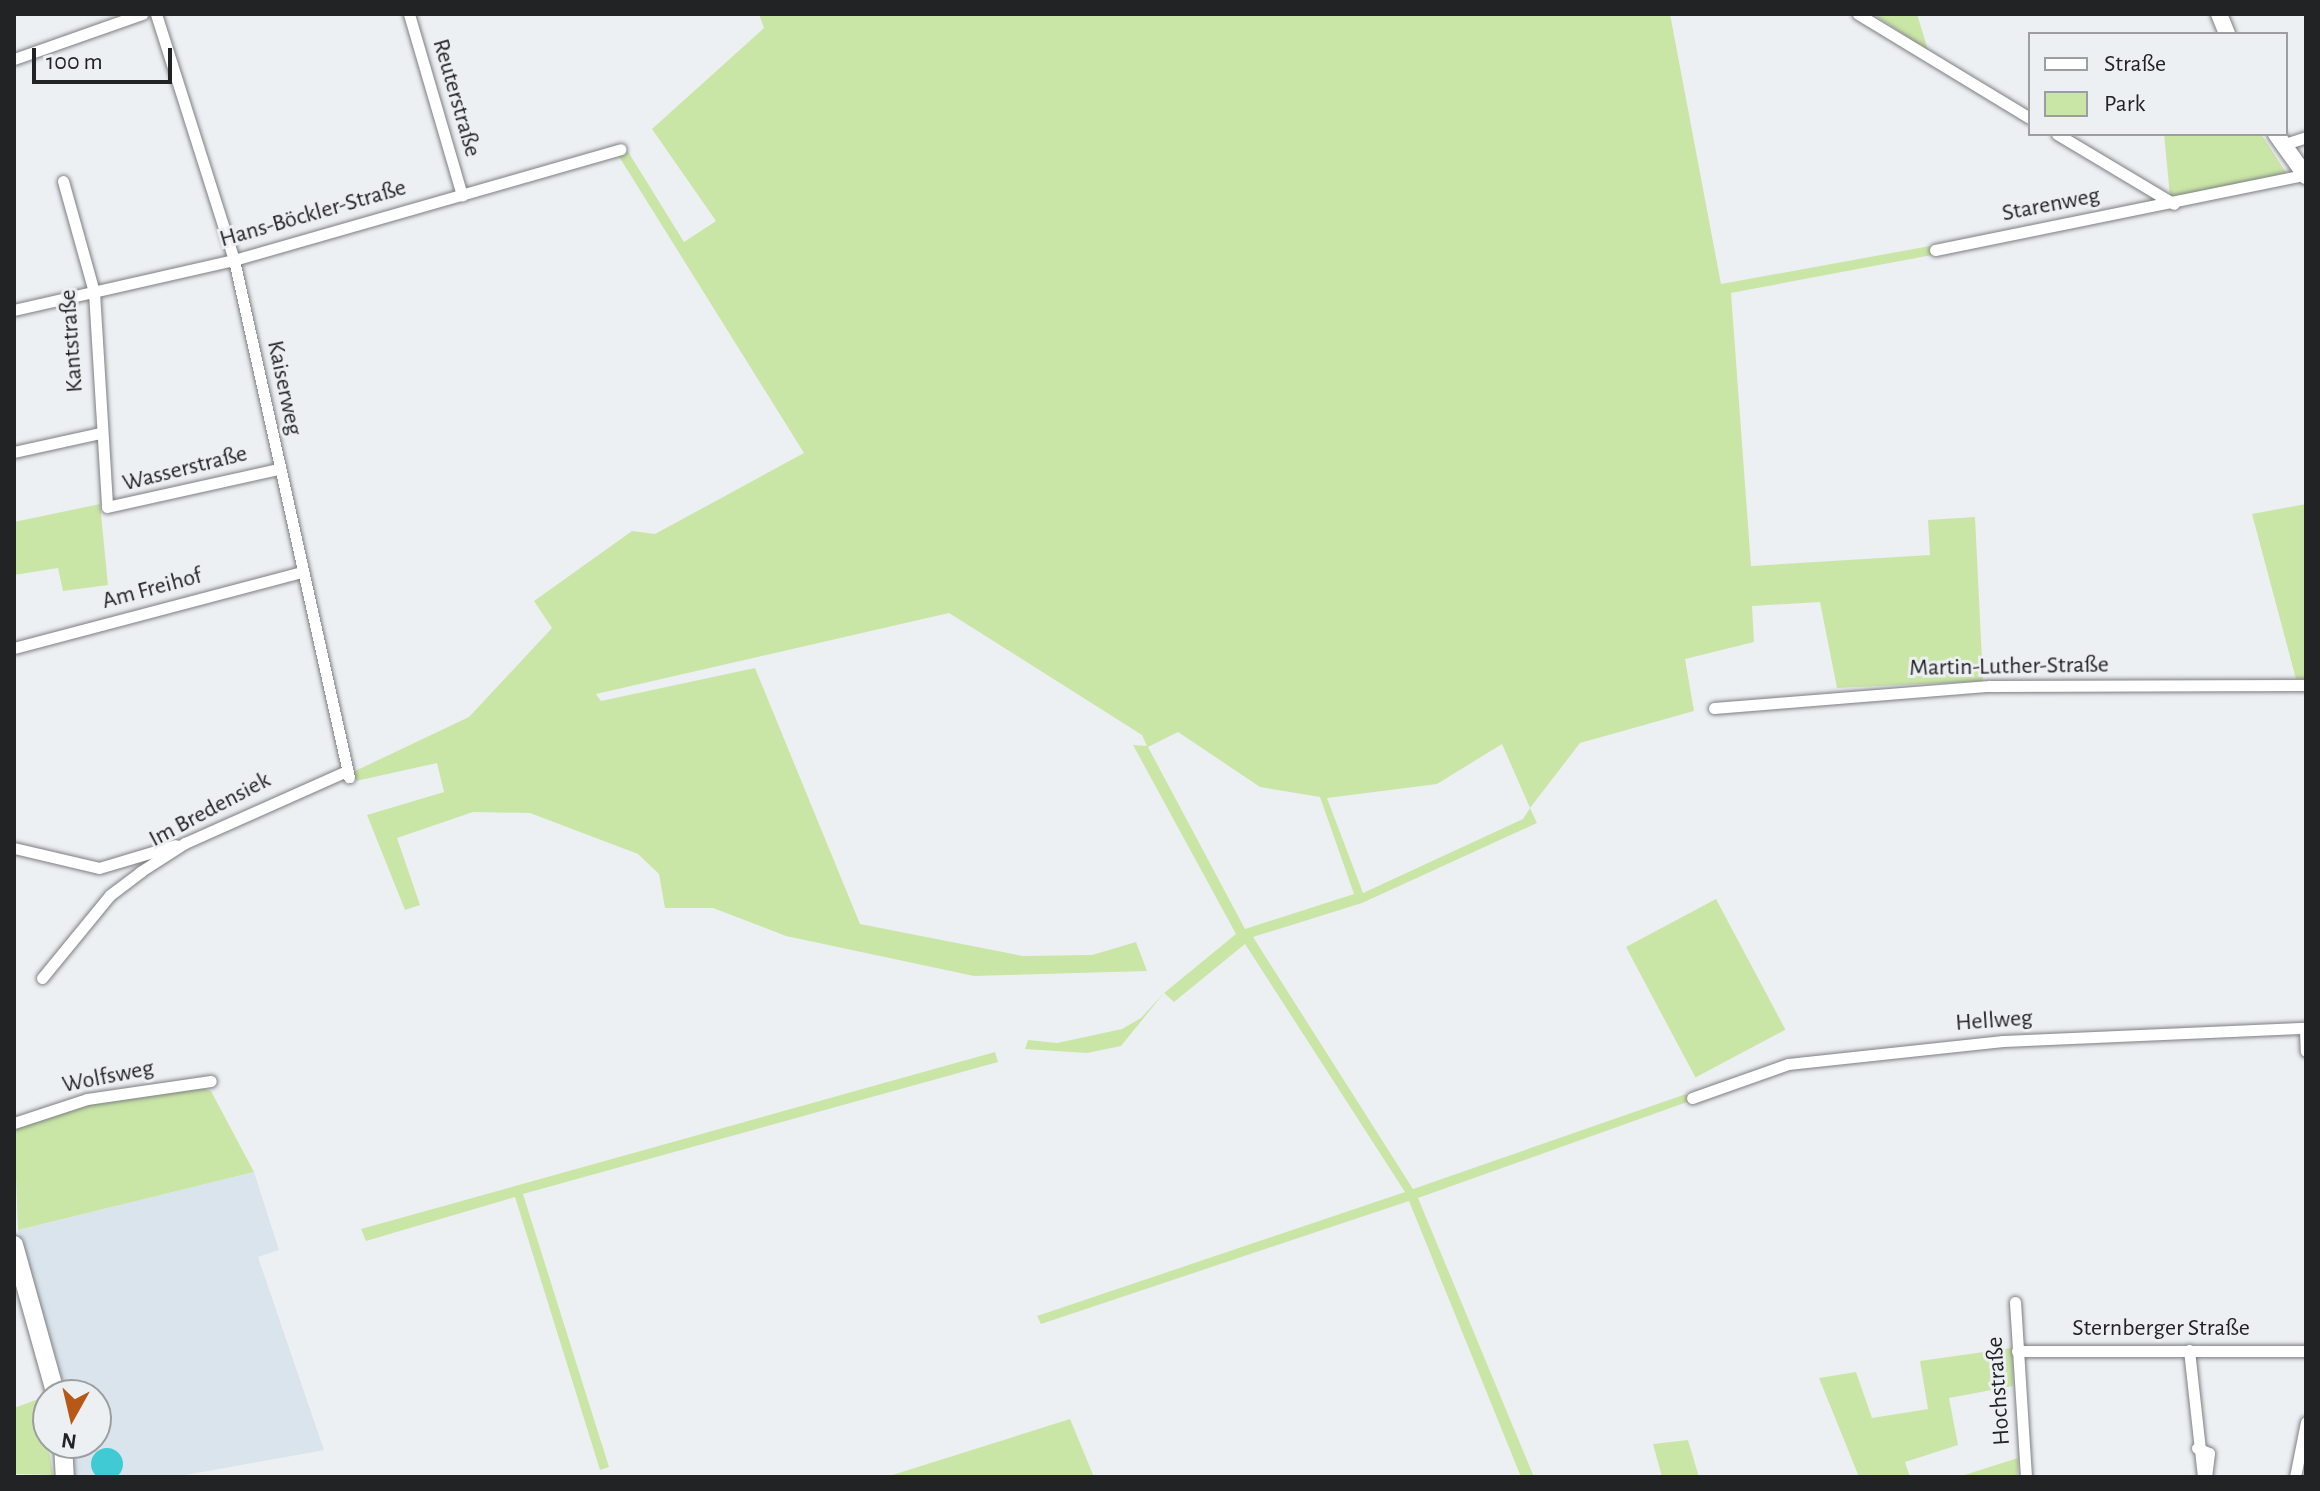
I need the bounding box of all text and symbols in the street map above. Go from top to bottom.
scale bar [36,32,176,82]
legend [2028,32,2288,136]
street label: Reuterstraße [425,36,487,160]
text: 100 m [46,50,103,74]
text: Straße [2104,52,2166,76]
text: Park [2104,92,2145,116]
street label: Hans-Böckler-Straße [216,174,410,254]
street label: Starenweg [2000,181,2102,229]
street label: Kantstraße [54,288,90,394]
street label: Kaiserweg [260,338,308,438]
street label: Wasserstraße [120,440,250,498]
street label: Am Freihof [99,562,205,616]
street label: Martin-Luther-Straße [1909,651,2109,683]
street label: Im Bredensiek [144,766,276,854]
street label: Hellweg [1954,1004,2034,1038]
street label: Wolfsweg [60,1054,156,1100]
street label: Sternberger Straße [2072,1315,2250,1343]
street label: Hochstraße [1981,1336,2017,1446]
north arrow [32,1379,112,1459]
text: N [60,1429,78,1453]

